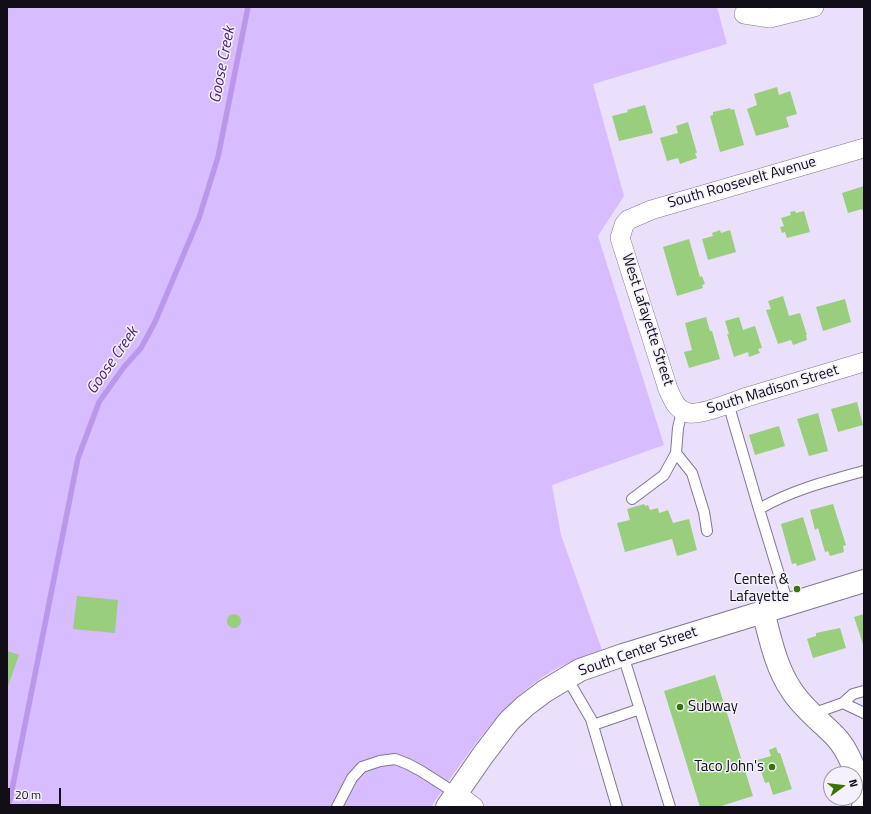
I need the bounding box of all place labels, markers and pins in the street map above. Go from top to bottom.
place label: Center & Lafayette [729,571,789,606]
marker: Center & Lafayette [792,584,802,594]
place label: Subway [688,698,738,716]
marker: Subway [675,702,685,712]
place label: Taco John's [694,758,764,776]
marker: Taco John's [767,762,777,772]

